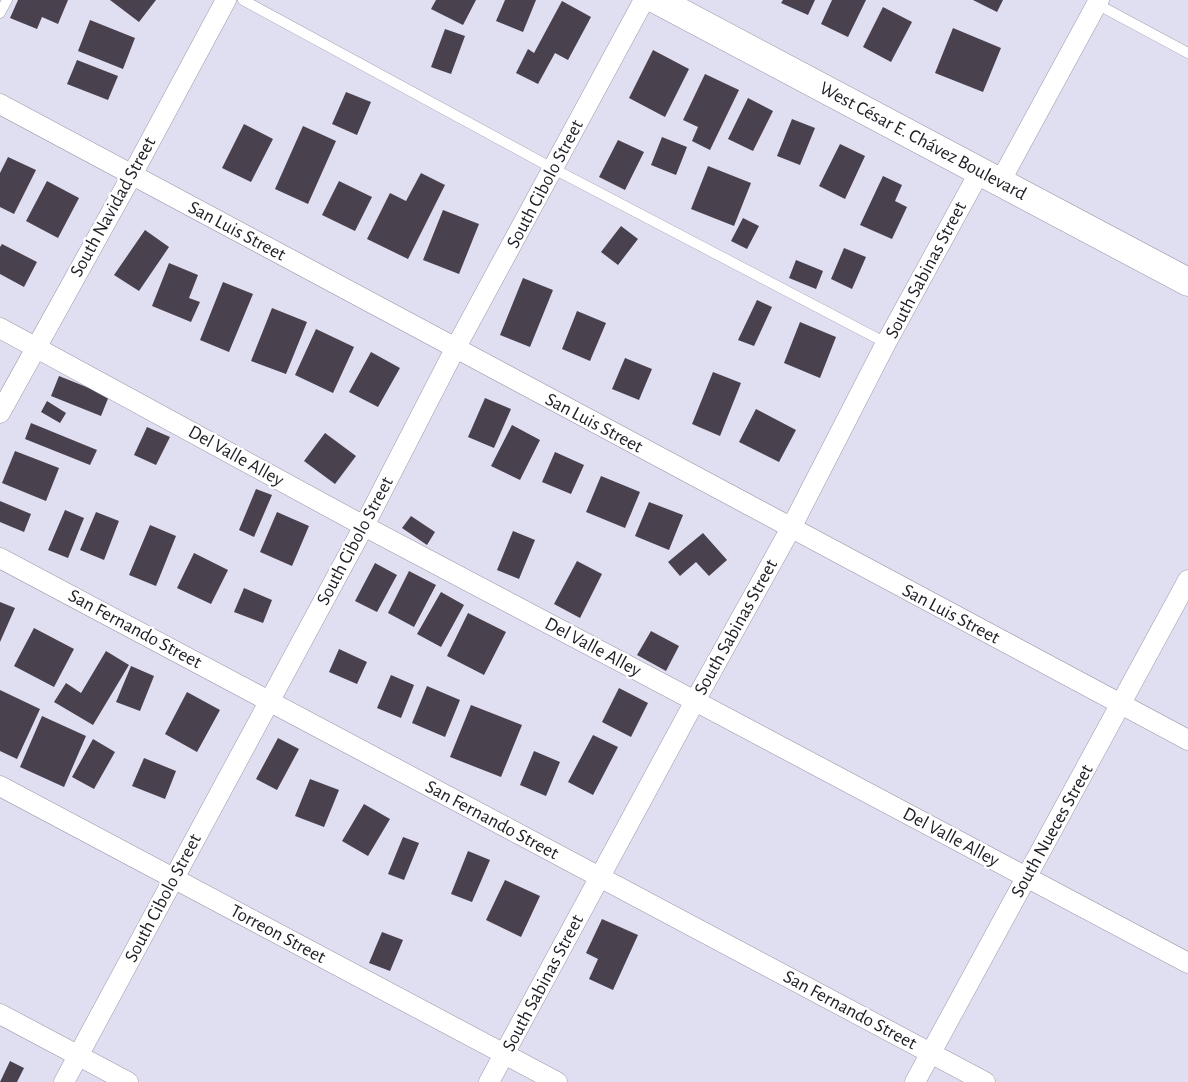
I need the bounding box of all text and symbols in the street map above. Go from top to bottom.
street label: West César E. Chávez Boulevard [815,77,1031,205]
street label: South Cibolo Street [502,116,588,252]
street label: South Navidad Street [65,133,161,281]
street label: San Luis Street [184,196,290,266]
street label: South Sabinas Street [880,198,972,342]
street label: San Luis Street [541,388,647,458]
street label: Del Valle Alley [184,420,288,492]
street label: South Cibolo Street [312,473,398,609]
street label: South Sabinas Street [689,555,783,699]
street label: San Luis Street [898,579,1004,649]
street label: San Fernando Street [64,584,206,674]
street label: Del Valle Alley [541,612,645,682]
street label: South Nueces Street [1006,760,1098,902]
street label: San Fernando Street [421,775,563,865]
street label: Del Valle Alley [899,802,1003,872]
street label: South Cibolo Street [120,830,206,966]
street label: Torreon Street [226,899,330,969]
street label: South Sabinas Street [497,911,589,1055]
street label: San Fernando Street [779,965,921,1055]

